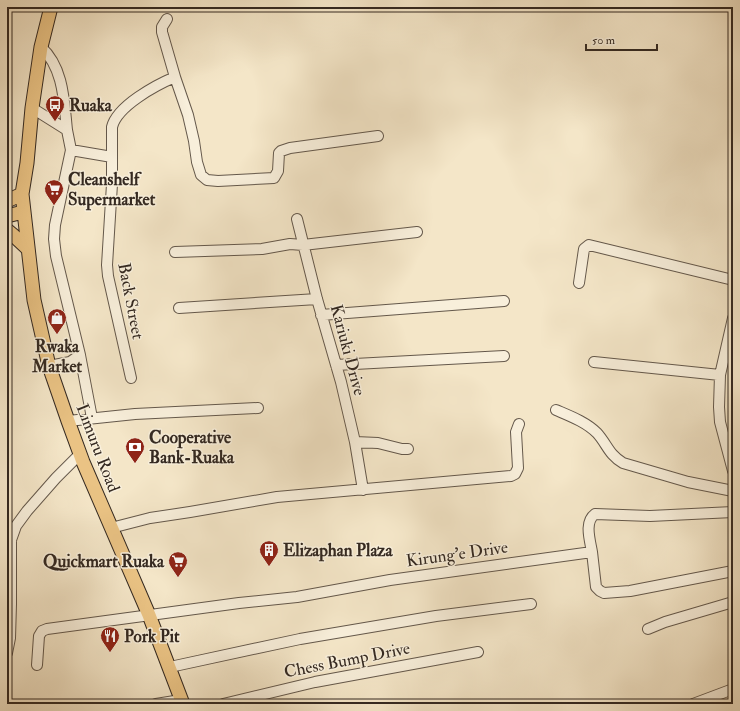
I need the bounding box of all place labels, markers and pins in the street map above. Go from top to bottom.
bus stop icon: Ruaka [44,94,66,122]
place label: Ruaka [69,95,113,116]
place label: Cleanshelf Supermarket [68,169,156,211]
supermarket icon: Cleanshelf Supermarket [43,178,65,206]
shop icon: Rwaka Market [46,307,68,335]
place label: Rwaka Market [31,336,83,377]
place label: Cooperative Bank-Ruaka [149,427,235,468]
bank icon: Cooperative Bank-Ruaka [124,436,146,464]
building icon: Elizaphan Plaza [258,539,280,567]
place label: Elizaphan Plaza [283,540,394,562]
supermarket icon: Quickmart Ruaka [167,550,189,578]
place label: Quickmart Ruaka [43,551,165,572]
restaurant icon: Pork Pit [99,625,121,653]
place label: Pork Pit [124,626,180,647]

